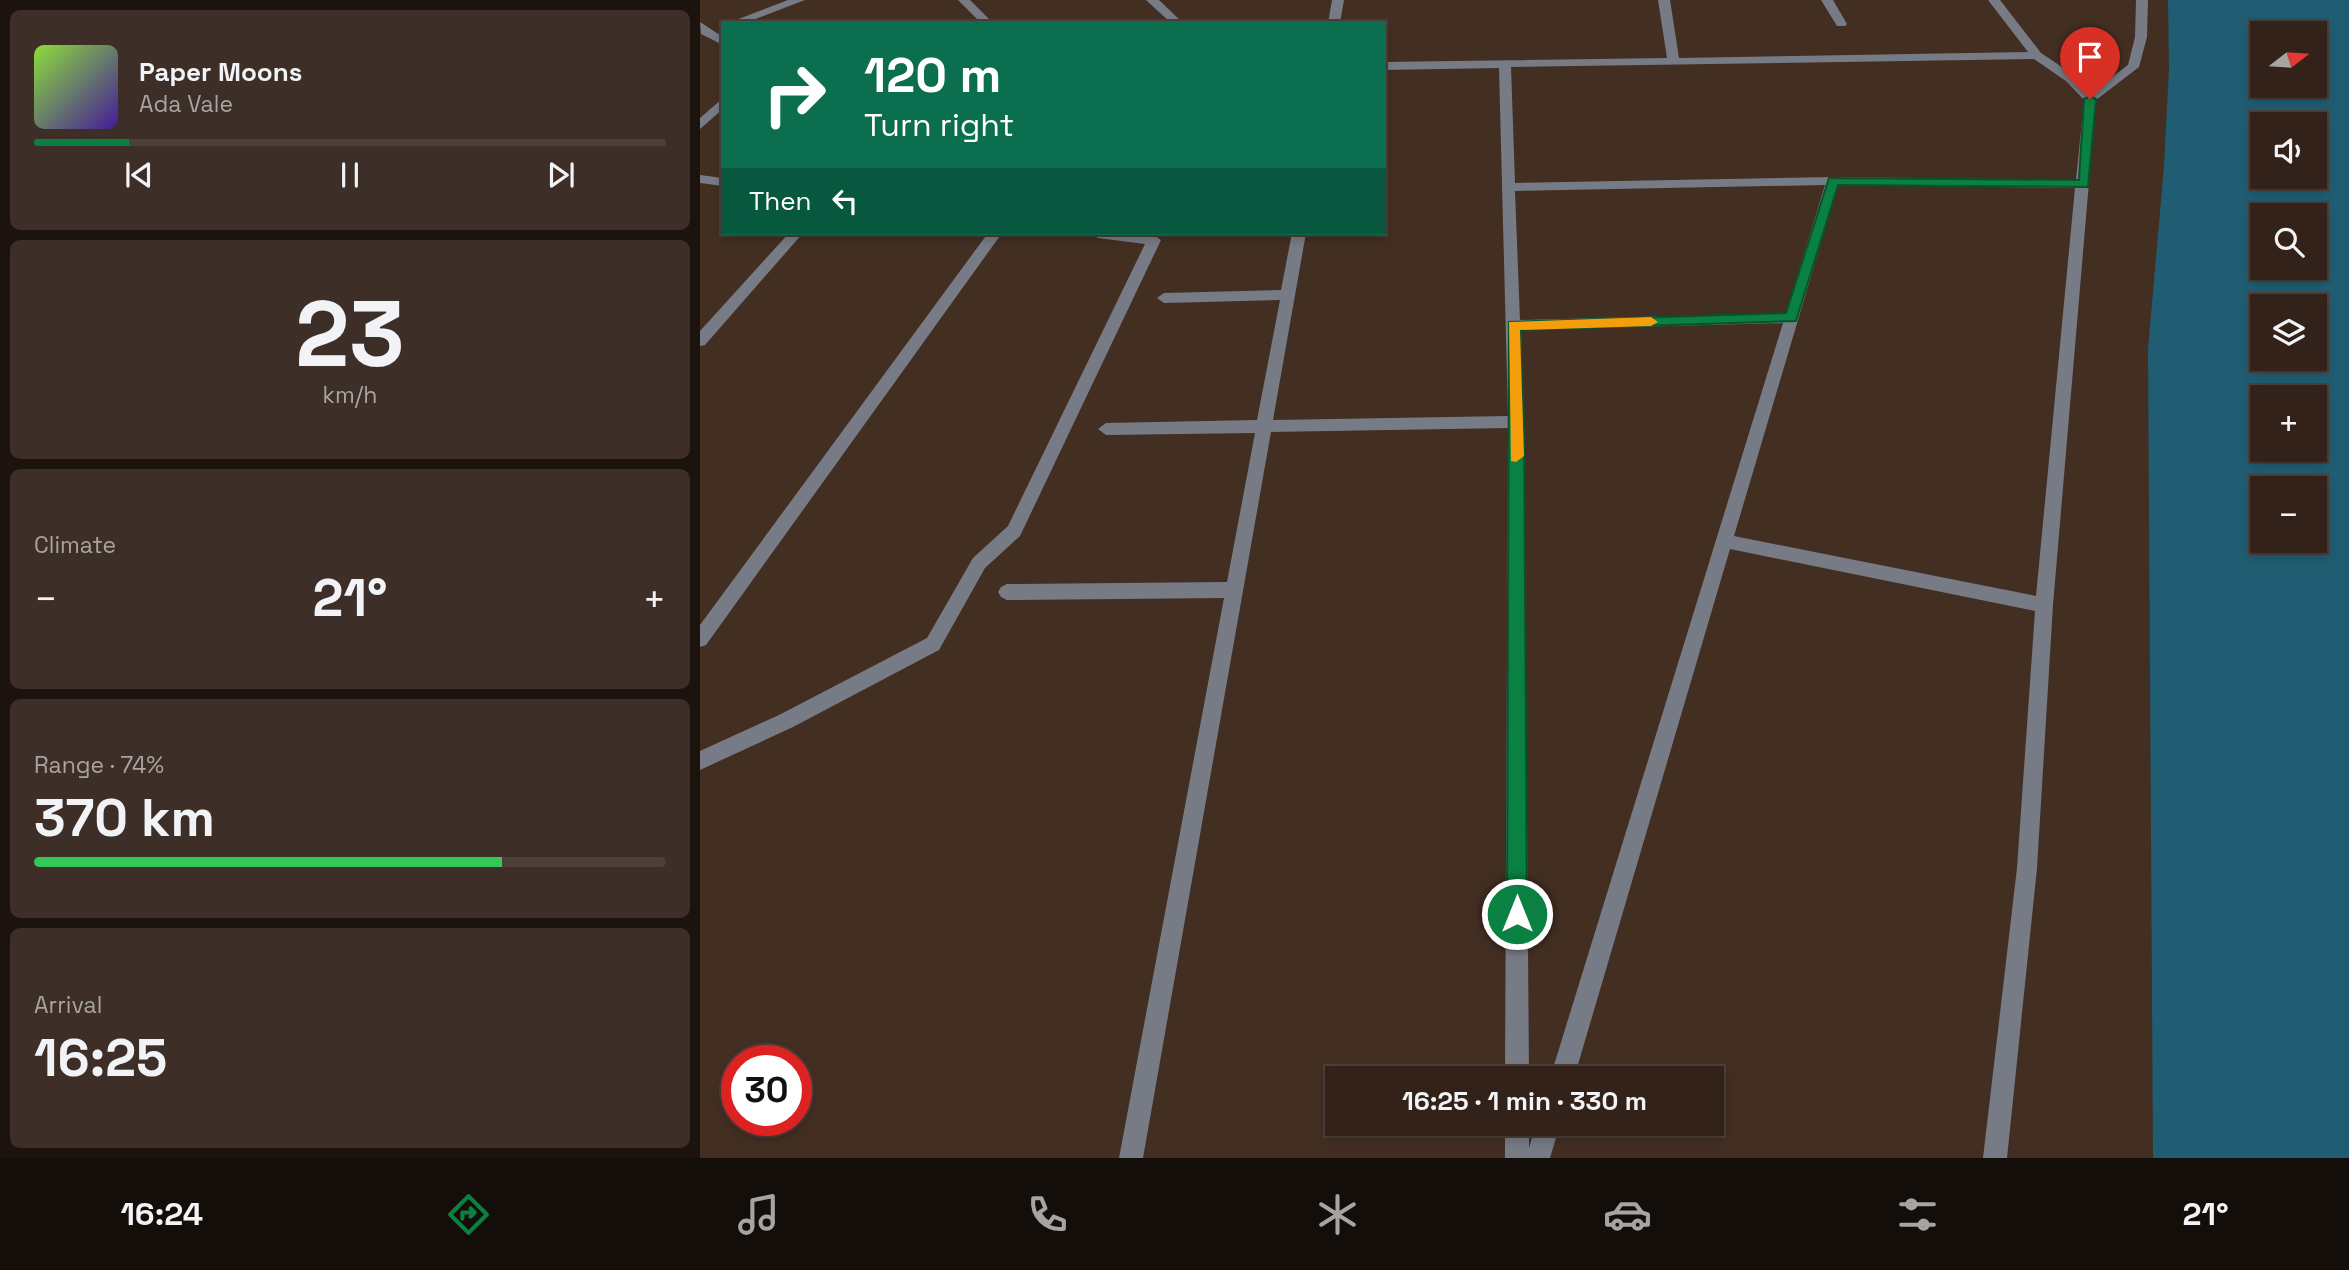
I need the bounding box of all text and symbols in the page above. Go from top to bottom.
north arrow [2250,21,2328,98]
map controls [2250,21,2327,553]
pin [2060,27,2120,99]
icon: arrive [2071,38,2109,76]
text: 120 m [864,44,1001,106]
icon: right [749,49,840,140]
text: Paper Moons [139,55,302,89]
text: Ada Vale [139,89,233,119]
text: Turn right [864,105,1014,145]
button: sound [2250,112,2327,189]
icon: previous [120,156,158,194]
icon: pause [331,156,369,194]
icon: next [542,156,580,194]
icon: left [826,182,864,220]
text: Then [749,184,812,218]
button: search [2250,203,2327,280]
text: 23 [295,276,405,393]
button: layers [2250,294,2327,371]
text: km/h [323,380,377,410]
button: + [2250,385,2327,462]
button: − [2250,476,2327,553]
text: Climate [34,530,116,560]
text: 21° [313,565,387,631]
text: − [34,575,58,623]
text: + [642,575,666,623]
text: Range · 74% [34,750,164,780]
text: 370 km [34,785,215,851]
position arrow [1480,877,1554,951]
text: Arrival [34,990,102,1020]
text: 16:25 [34,1025,167,1091]
speed limit sign: 30 [721,1045,812,1136]
text: 16:25 · 1 min · 330 m [1402,1084,1647,1118]
icon: directions [444,1190,493,1239]
icon: music [734,1190,783,1239]
icon: phone [1023,1190,1072,1239]
icon: climate [1313,1190,1362,1239]
icon: car [1603,1190,1652,1239]
icon: filters [1893,1190,1942,1239]
text: 16:24 [120,1194,203,1234]
text: 21° [2182,1194,2229,1234]

